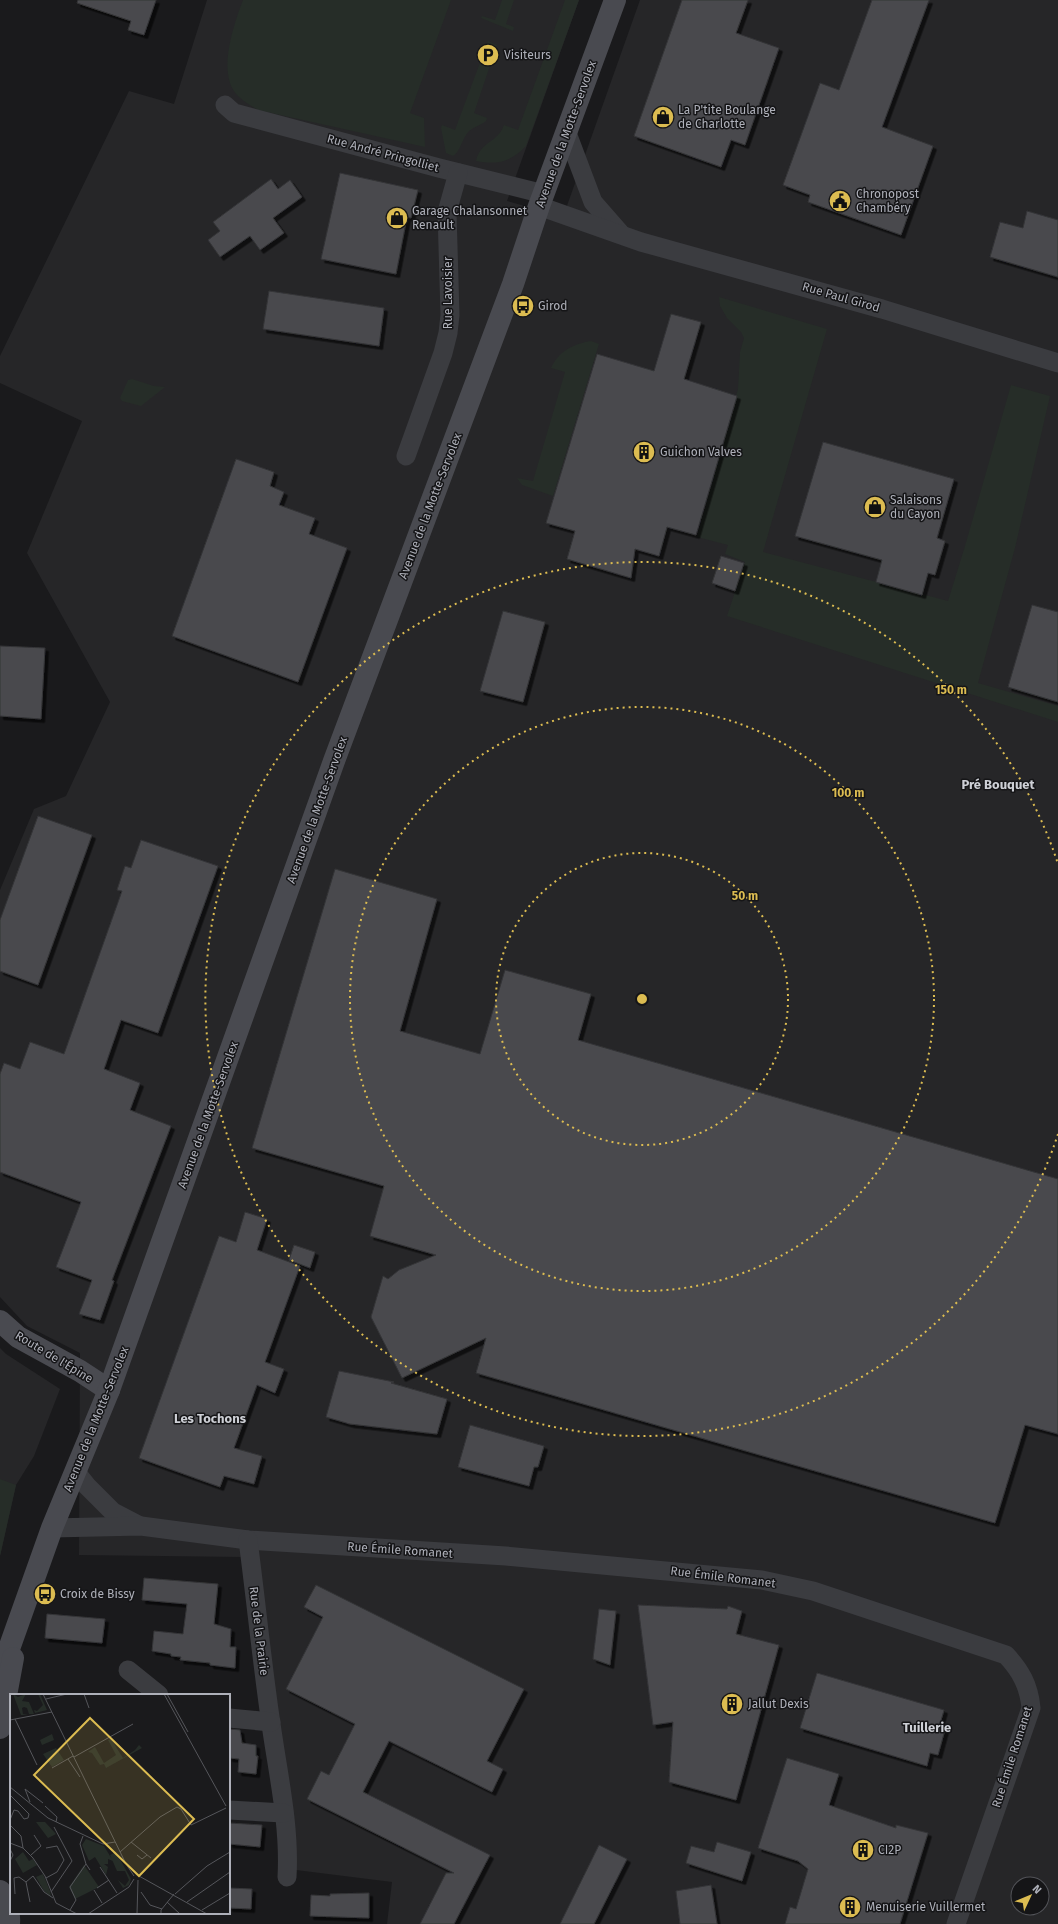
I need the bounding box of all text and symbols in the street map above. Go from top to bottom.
parking icon: Visiteurs [475,42,501,68]
place label: Visiteurs [504,48,551,62]
street label: Avenue de la Motte-Servolex [533,59,599,209]
place label: La P'tite Boulange de Charlotte [678,103,776,131]
shop icon: La P'tite Boulange de Charlotte [650,104,676,130]
street label: Rue André Pringolliet [326,131,441,175]
place label: Chronopost Chambéry [856,187,920,215]
public building icon: Chronopost Chambéry [827,188,853,214]
place label: Garage Chalansonnet Renault [412,204,528,232]
shop icon: Garage Chalansonnet Renault [384,205,410,231]
street label: Rue Lavoisier [441,256,455,329]
street label: Rue Paul Girod [801,279,881,315]
bus stop icon: Girod [510,293,536,319]
place label: Girod [538,299,567,313]
street label: Avenue de la Motte-Servolex [396,431,464,581]
building icon: Guichon Valves [631,439,657,465]
place label: Guichon Valves [660,445,742,459]
place label: Salaisons du Cayon [890,493,942,521]
shop icon: Salaisons du Cayon [862,494,888,520]
text: 150 m [935,683,967,697]
street label: Avenue de la Motte-Servolex [284,735,350,885]
district label: Pré Bouquet [961,777,1036,792]
text: 100 m [832,786,864,800]
text: 50 m [732,889,758,903]
centre of rings [635,992,649,1006]
street label: Avenue de la Motte-Servolex [175,1040,241,1190]
street label: Route de l'Épine [13,1327,96,1386]
street label: Avenue de la Motte-Servolex [60,1344,132,1494]
district label: Les Tochons [174,1411,247,1426]
street label: Rue Émile Romanet [347,1538,454,1561]
street label: Rue Émile Romanet [670,1563,777,1590]
bus stop icon: Croix de Bissy [32,1581,58,1607]
street label: Rue de la Prairie [247,1586,271,1676]
place label: Croix de Bissy [60,1587,135,1601]
building icon: Jallut Dexis [719,1691,745,1717]
inset map [10,1694,230,1914]
place label: Jallut Dexis [748,1697,809,1711]
street label: Rue Émile Romanet [988,1704,1035,1810]
district label: Tuillerie [903,1720,951,1735]
building icon: CI2P [850,1837,876,1863]
place label: CI2P [878,1843,901,1857]
north arrow [1010,1876,1050,1916]
text: N [1030,1882,1044,1897]
building icon: Menuiserie Vuillermet [837,1894,863,1920]
place label: Menuiserie Vuillermet [866,1900,986,1914]

